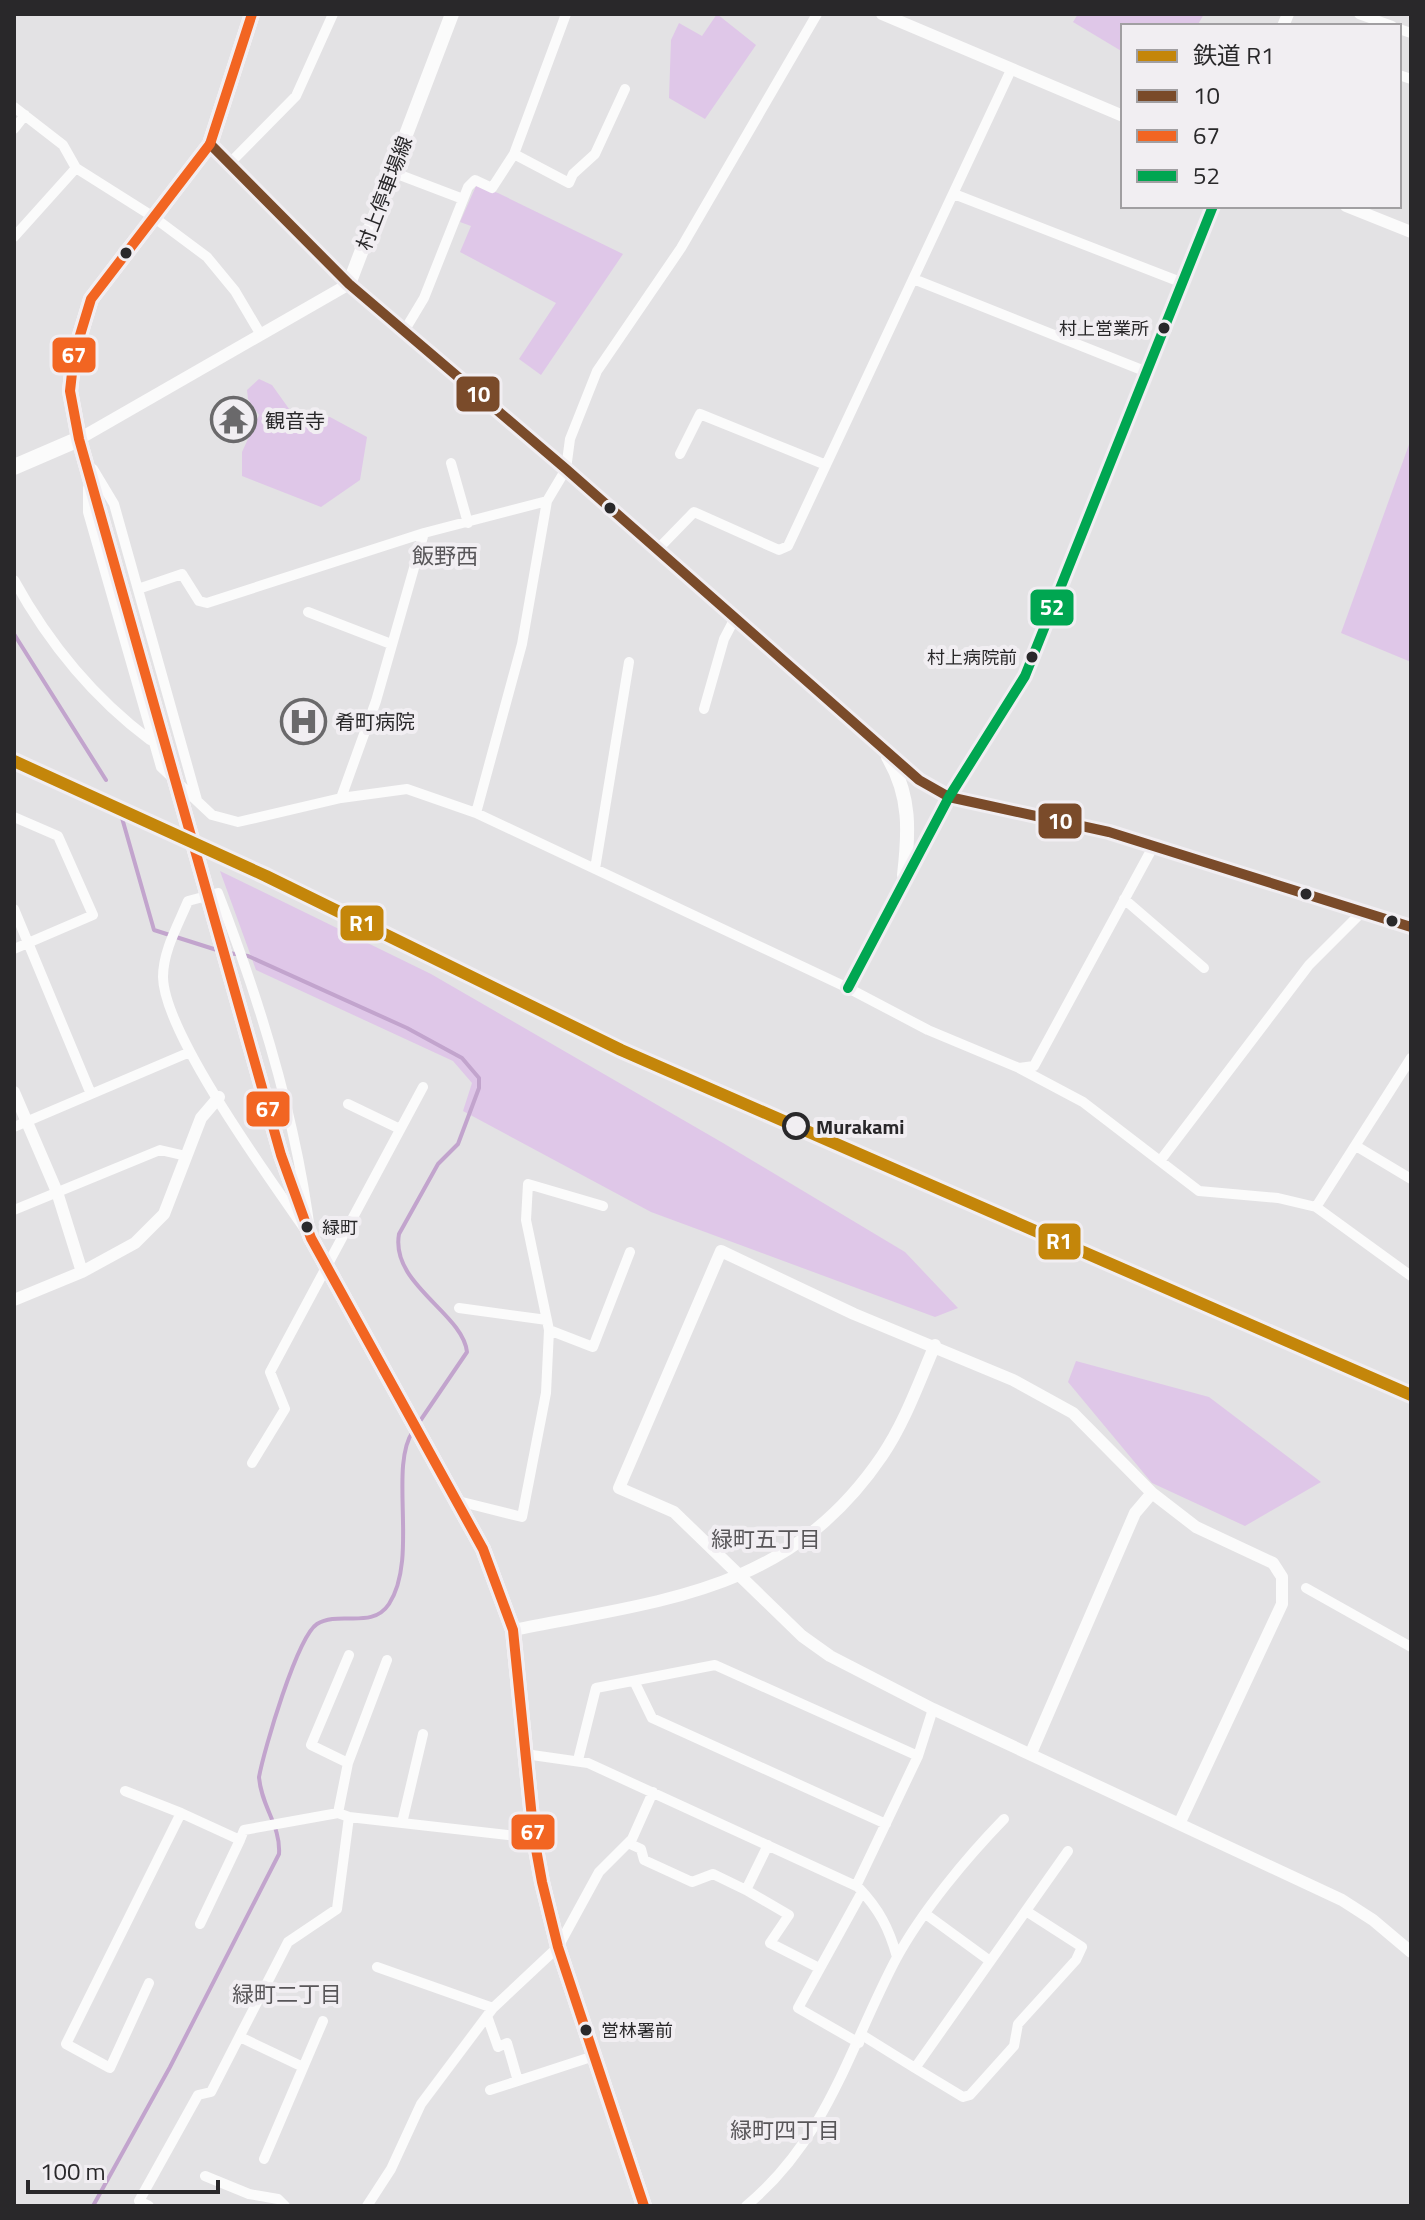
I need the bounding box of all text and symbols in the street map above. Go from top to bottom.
legend [1121,24,1401,208]
text: 鉄道 R1 [1193,37,1275,73]
text: 10 [1193,77,1220,113]
text: 67 [1193,117,1220,153]
street label: 村上停車場線 [348,131,420,255]
text: 52 [1193,157,1220,193]
unlabelled marker [118,245,134,261]
place label: 村上営業所 [1059,315,1149,342]
marker: 村上営業所 [1156,320,1172,336]
line badge: 67 [51,336,97,374]
text: 67 [62,338,86,372]
line badge: 10 [455,375,501,413]
text: 10 [466,377,490,411]
temple icon: 観音寺 [210,396,258,444]
place label: 観音寺 [265,405,325,436]
unlabelled marker [602,500,618,516]
district label: 飯野西 [412,539,478,573]
line badge: 52 [1029,588,1075,627]
text: 52 [1040,590,1064,624]
place label: 村上病院前 [927,644,1017,671]
marker: 村上病院前 [1024,649,1040,665]
hospital icon: 肴町病院 [280,697,328,745]
place label: 肴町病院 [335,706,415,737]
line badge: 10 [1037,802,1083,840]
text: 10 [1048,804,1072,838]
unlabelled marker [1298,886,1314,902]
line badge: R1 [339,904,385,942]
text: R1 [349,906,375,940]
unlabelled marker [1384,913,1400,929]
line badge: 67 [245,1090,291,1128]
text: 67 [256,1092,280,1126]
place label: Murakami [816,1111,904,1142]
marker: Murakami [783,1113,809,1139]
place label: 緑町 [322,1214,358,1241]
marker: 緑町 [299,1219,315,1235]
line badge: R1 [1037,1222,1082,1261]
text: R1 [1046,1224,1072,1258]
district label: 緑町五丁目 [711,1522,821,1556]
line badge: 67 [510,1813,556,1851]
text: 67 [521,1815,545,1849]
district label: 緑町二丁目 [232,1977,342,2011]
place label: 営林署前 [601,2017,673,2044]
marker: 営林署前 [578,2022,594,2038]
district label: 緑町四丁目 [730,2113,840,2147]
scale bar [28,2144,218,2194]
text: 100 m [40,2153,106,2189]

